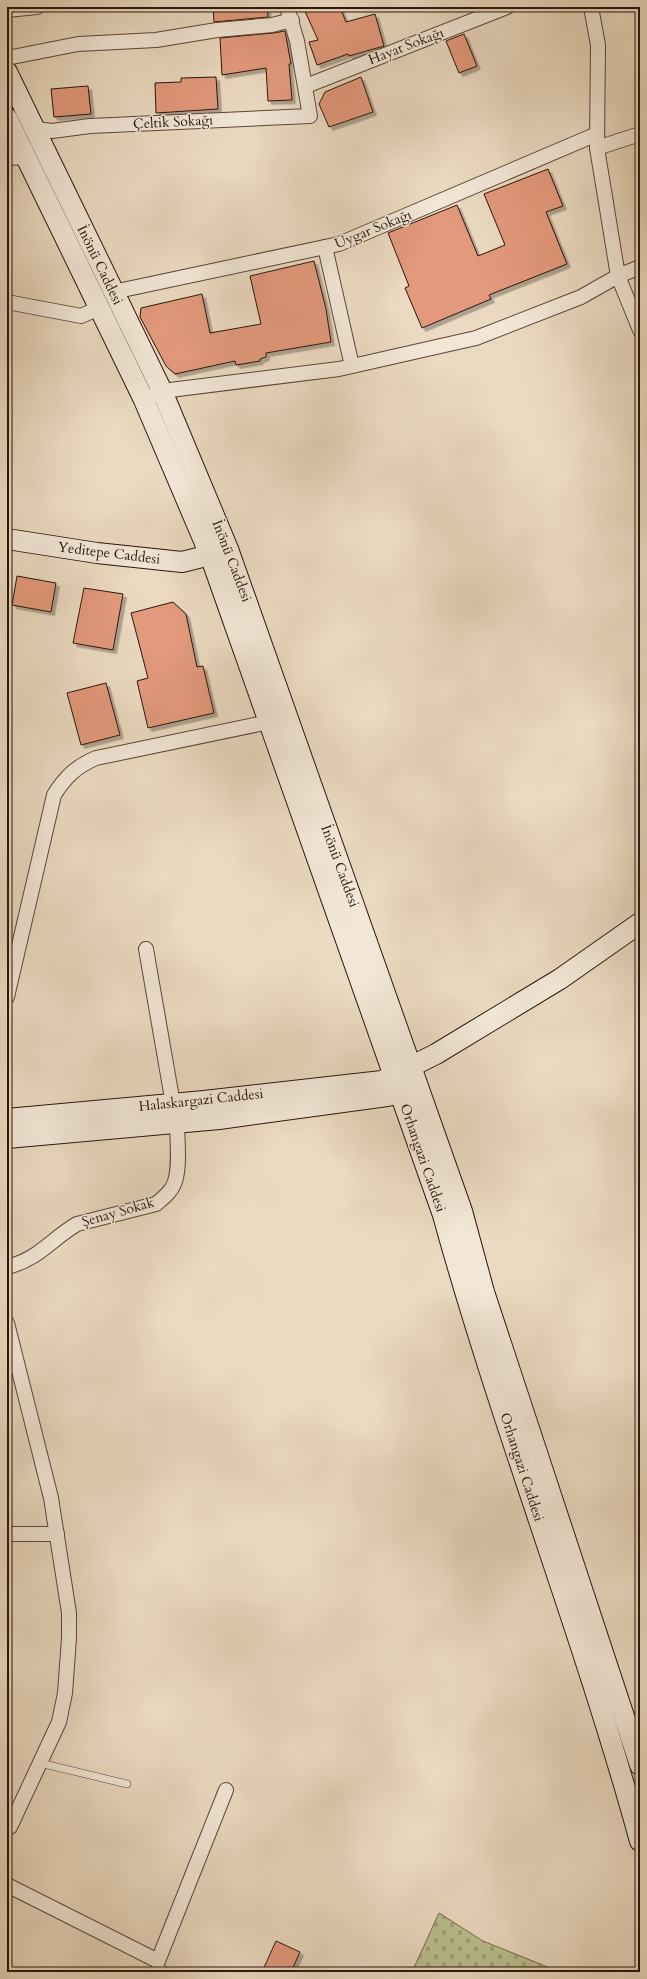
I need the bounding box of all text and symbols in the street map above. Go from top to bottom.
street label: Hayat Sokağı [366,23,446,69]
street label: Çeltik Sokağı [132,110,214,134]
street label: Uygar Sokağı [332,205,414,253]
street label: İnönü Caddesi [73,222,127,308]
street label: İnönü Caddesi [208,517,256,605]
street label: Yeditepe Caddesi [57,537,161,569]
street label: İnönü Caddesi [316,822,364,910]
street label: Halaskargazi Caddesi [138,1084,264,1116]
street label: Orhangazi Caddesi [396,1101,450,1215]
street label: Şenay Sokak [80,1193,157,1231]
street label: Orhangazi Caddesi [495,1410,549,1524]

